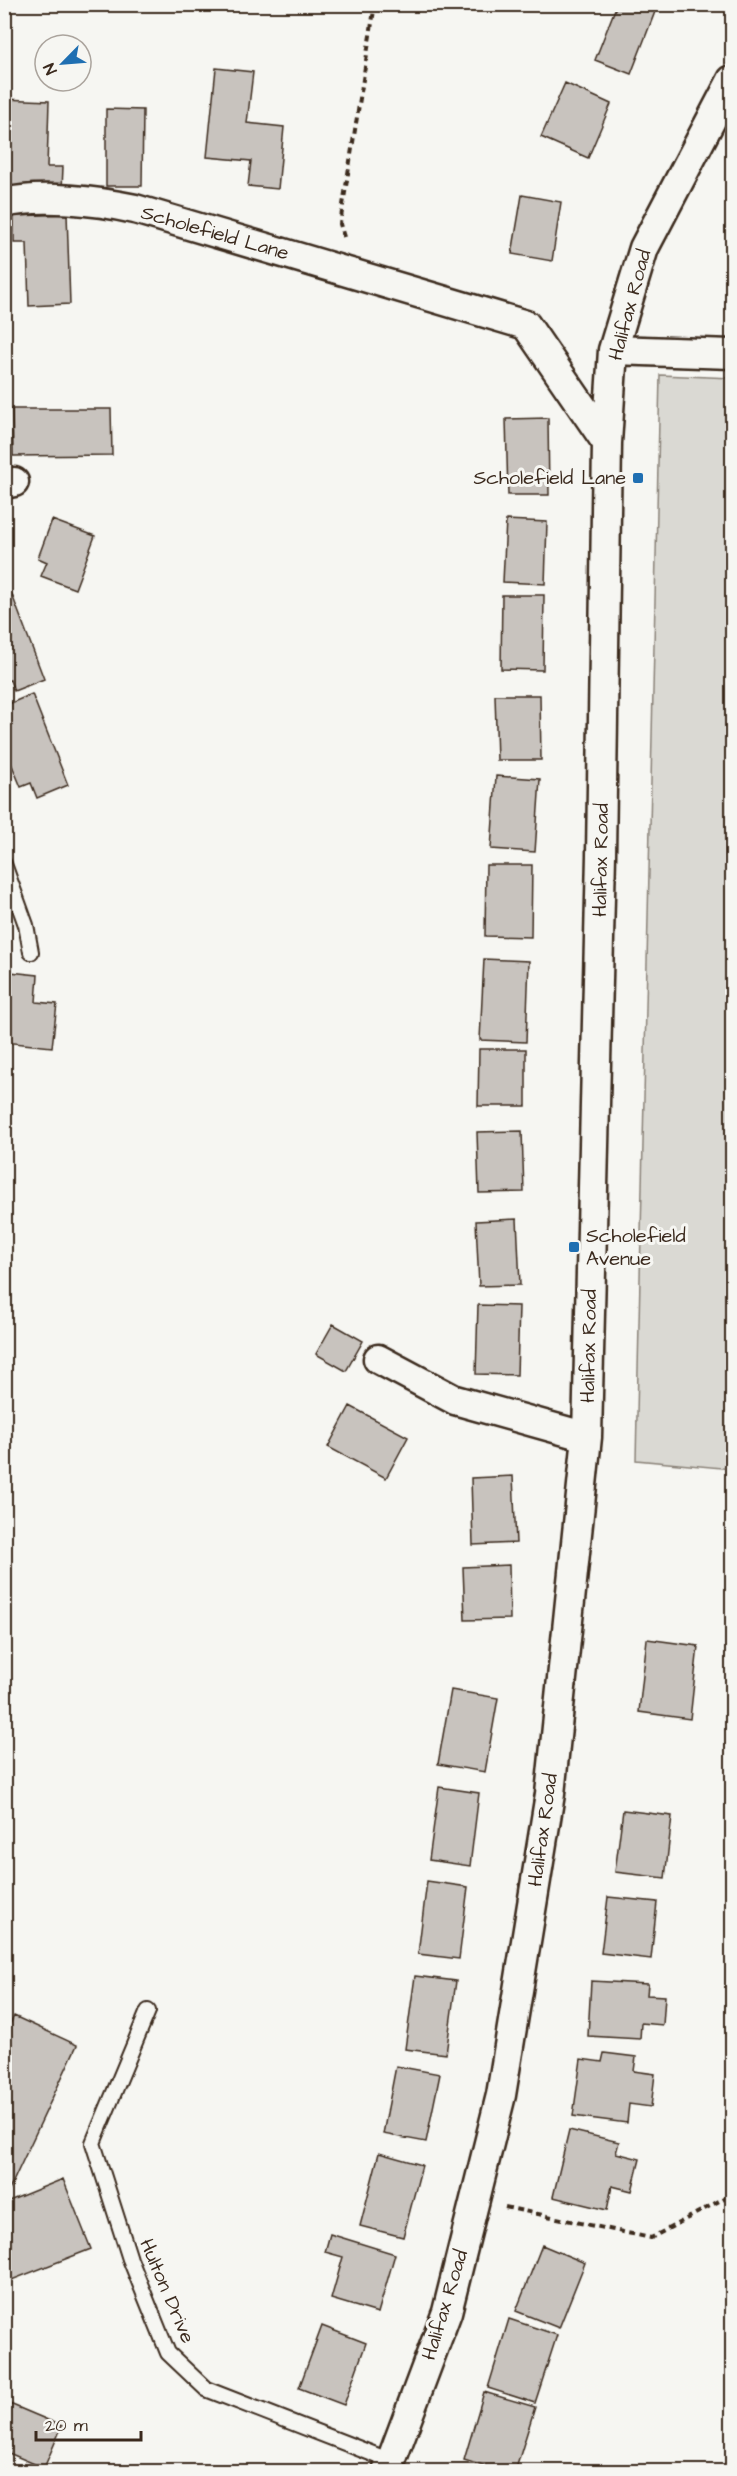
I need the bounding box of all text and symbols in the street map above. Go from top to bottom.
north arrow [33,33,93,93]
text: N [38,60,62,78]
street label: Scholefield Lane [138,199,292,268]
street label: Halifax Road [602,246,658,364]
place label: Scholefield Lane [473,464,626,492]
marker: Scholefield Lane [631,471,645,485]
street label: Halifax Road [586,803,616,917]
place label: Scholefield Avenue [586,1222,686,1273]
marker: Scholefield Avenue [567,1240,581,1254]
street label: Halifax Road [574,1289,604,1403]
street label: Halifax Road [521,1772,565,1888]
street label: Hulton Drive [132,2234,202,2348]
street label: Halifax Road [415,2246,475,2364]
scale bar [36,2404,141,2442]
text: 20 m [45,2413,88,2438]

